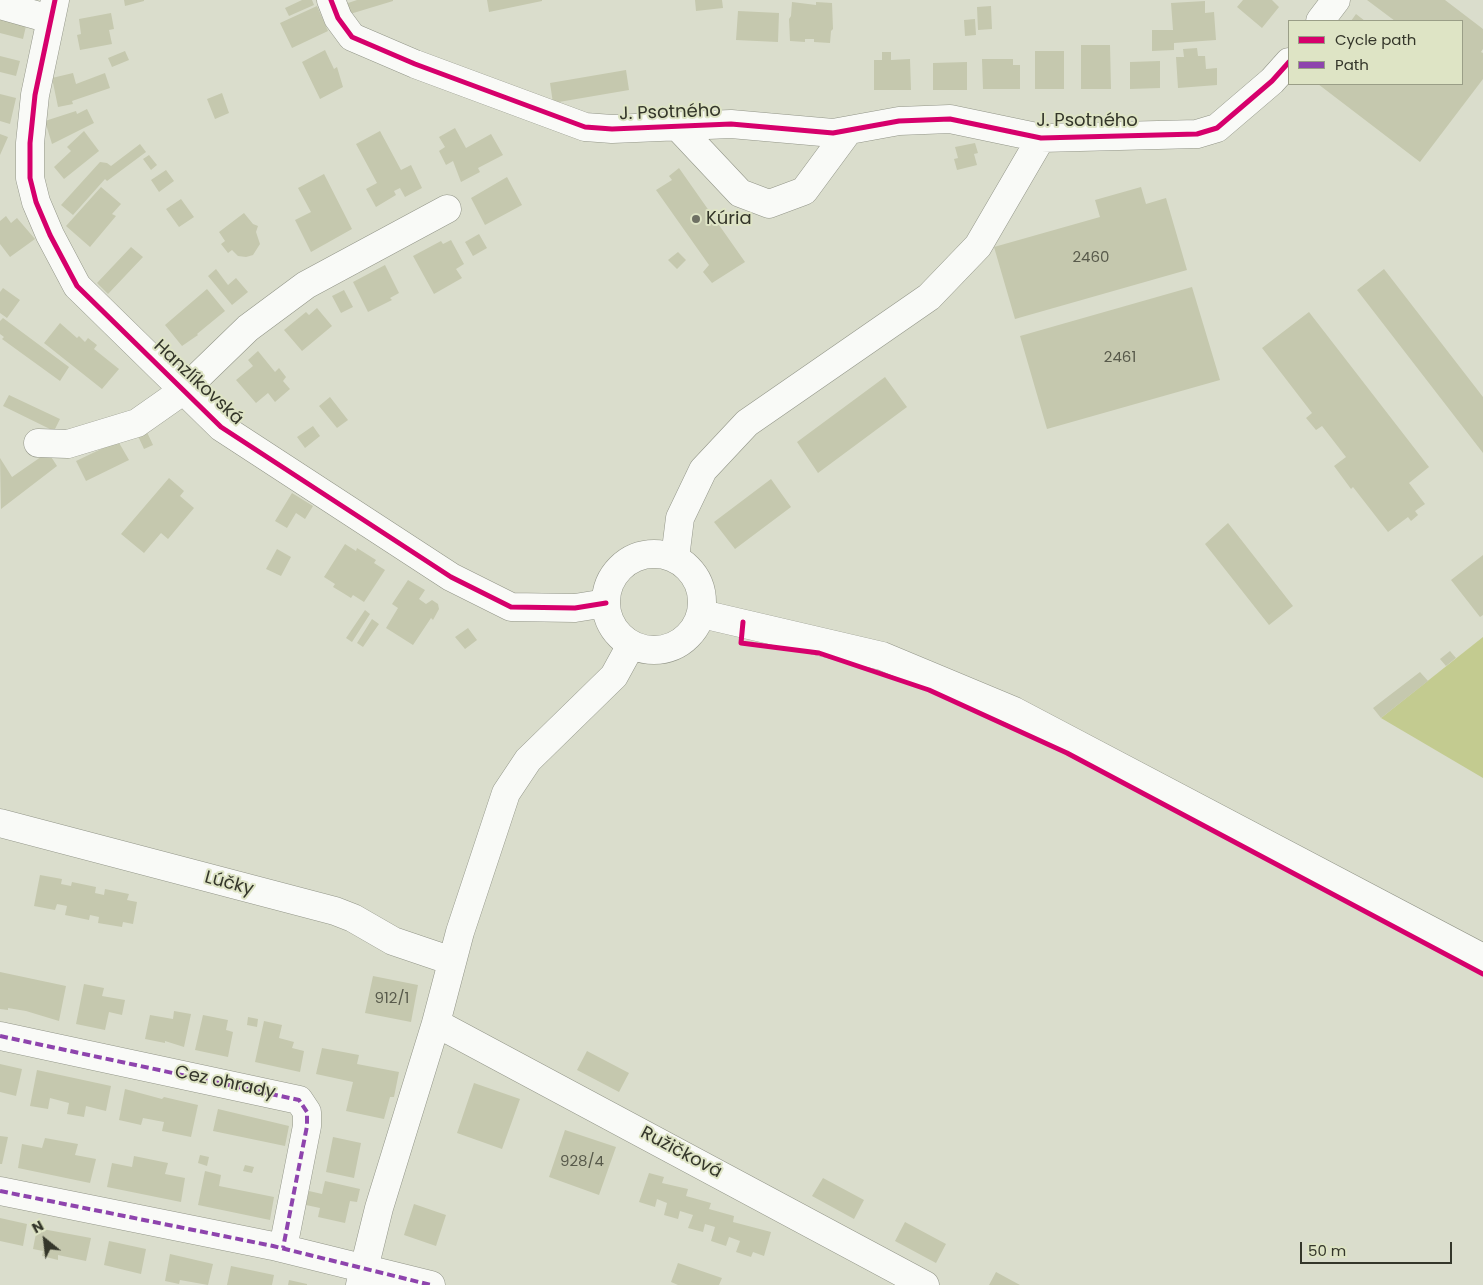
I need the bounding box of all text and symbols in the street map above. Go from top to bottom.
legend [1288,20,1463,85]
text: Cycle path [1335,29,1416,50]
text: Path [1335,54,1369,75]
street label: J. Psotného [619,100,721,126]
street label: J. Psotného [1036,110,1138,132]
place label: Kúria [706,208,752,230]
marker: Kúria [690,213,702,225]
house number: 2460 [1072,249,1110,267]
street label: Hanzlíkovská [149,336,247,430]
house number: 2461 [1104,349,1136,367]
street label: Lúčky [202,867,256,901]
house number: 912/1 [375,990,409,1008]
street label: Cez ohrady [173,1062,277,1104]
street label: Ružičková [637,1123,725,1183]
house number: 928/4 [560,1153,604,1171]
north arrow [20,1215,70,1265]
text: N [28,1216,47,1238]
scale bar [1303,1232,1456,1264]
text: 50 m [1308,1240,1346,1261]

